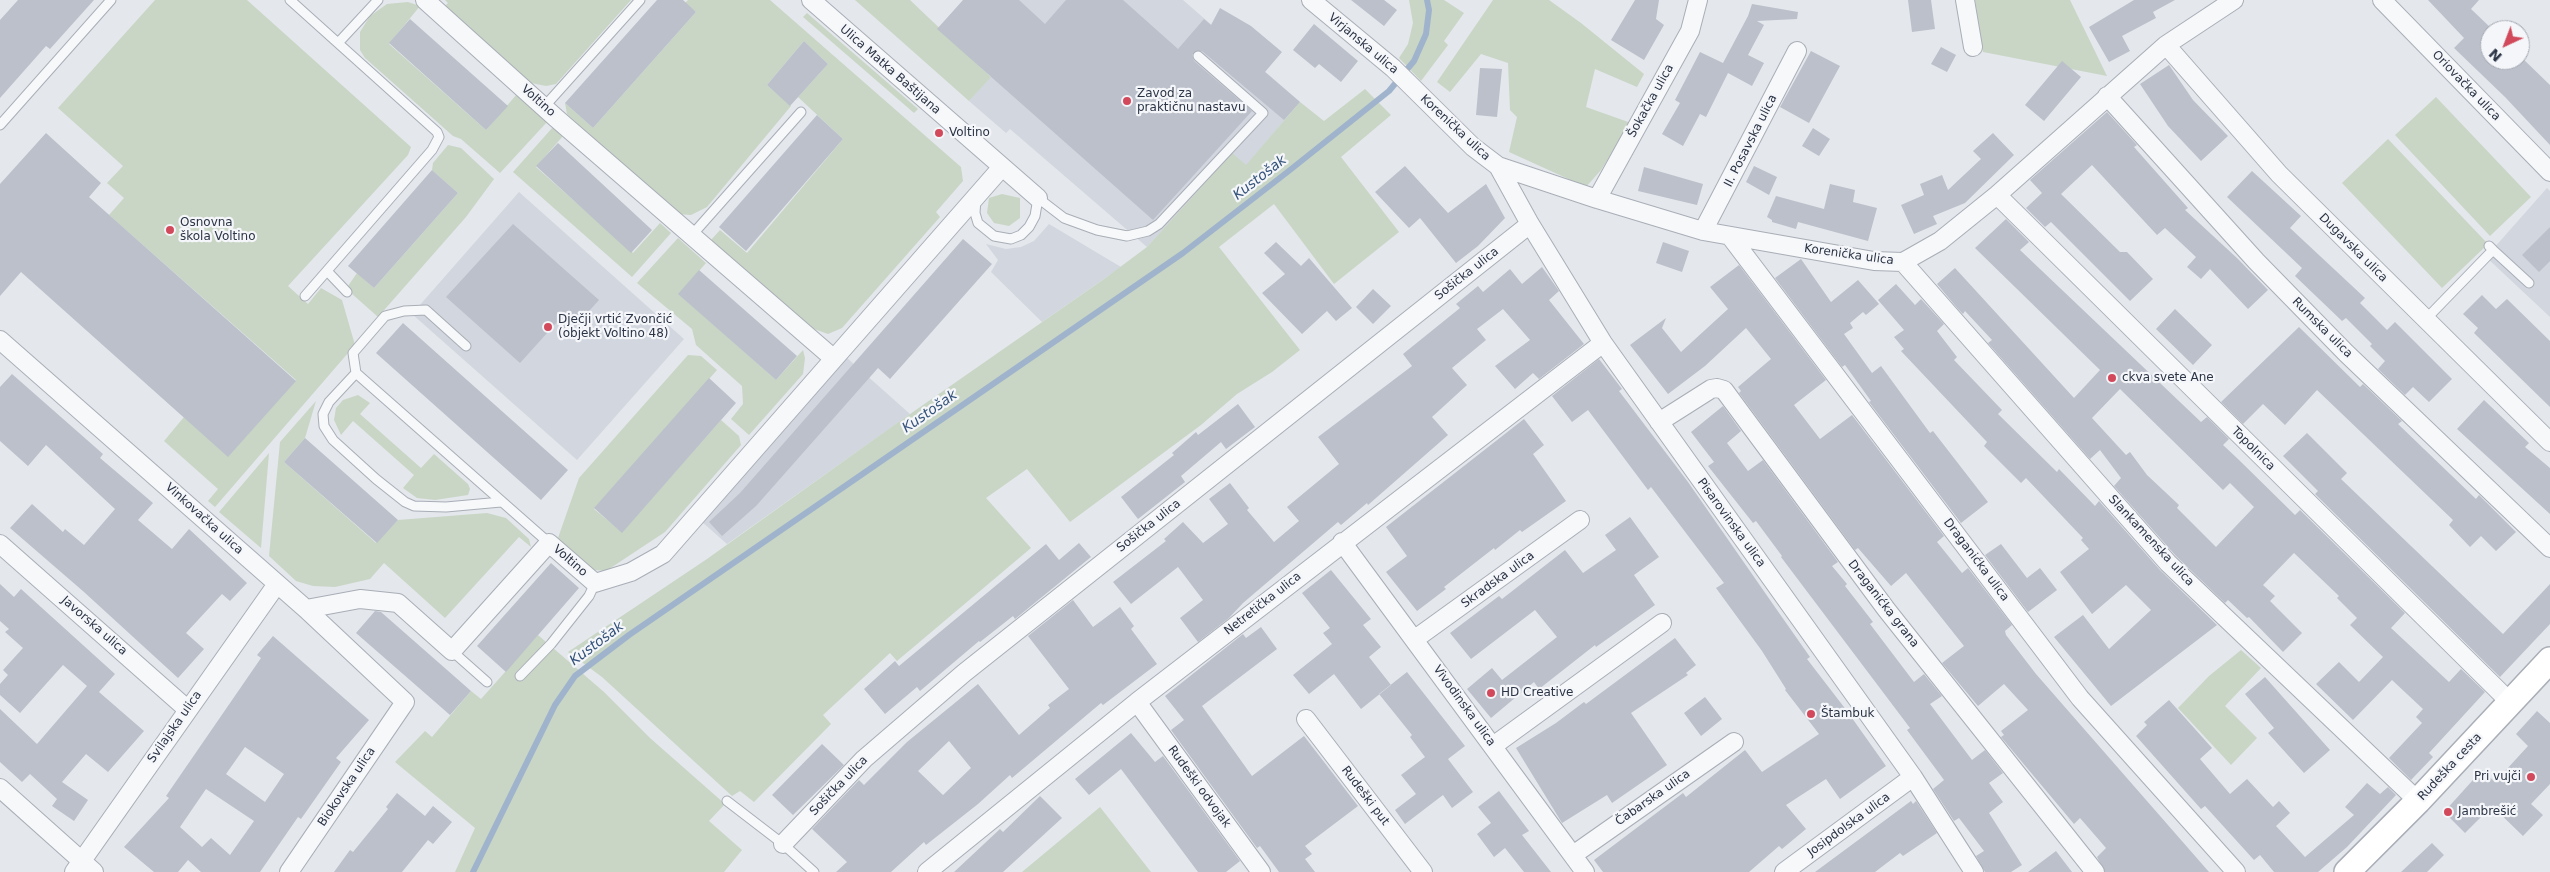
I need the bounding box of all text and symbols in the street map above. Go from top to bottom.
street label: Virjanska ulica [1325,11,1401,77]
north arrow [2480,20,2530,70]
street label: Ulica Matka Baštijana [837,22,943,118]
text: N [2486,45,2505,65]
street label: Oriovačka ulica [2429,48,2503,124]
street label: Šokačka ulica [1625,62,1677,140]
street label: Voltino [518,82,558,120]
place label: Zavod za praktičnu nastavu [1137,87,1245,115]
street label: Korenička ulica [1417,92,1493,164]
street label: II. Posavska ulica [1721,92,1781,190]
marker: Zavod za praktičnu nastavu [1121,95,1133,107]
place label: Voltino [949,126,990,140]
marker: Voltino [933,127,945,139]
water label: Kustošak [1230,152,1290,204]
street label: Dugavska ulica [2316,211,2390,285]
place label: Osnovna škola Voltino [180,216,256,244]
marker: Osnovna škola Voltino [164,224,176,236]
street label: Korenička ulica [1803,242,1895,268]
street label: Sošička ulica [1432,245,1502,303]
street label: Rumska ulica [2289,295,2355,361]
place label: Dječji vrtić Zvončić (objekt Voltino 48) [558,313,672,341]
marker: Dječji vrtić Zvončić (objekt Voltino 48) [542,321,554,333]
place label: ckva svete Ane [2122,371,2214,385]
marker: ckva svete Ane [2106,372,2118,384]
water label: Kustošak [899,387,961,437]
street label: Topolnica [2228,424,2278,474]
street label: Pisarovinska ulica [1694,476,1768,570]
street label: Vinkovačka ulica [162,480,246,558]
street label: Slankamenska ulica [2105,493,2197,589]
street label: Sošička ulica [1114,497,1184,555]
street label: Draganićka ulica [1940,516,2012,604]
street label: Voltino [550,542,590,580]
street label: Skradska ulica [1459,549,1537,611]
street label: Draganićka grana [1844,557,1922,651]
street label: Netretička ulica [1222,569,1304,639]
street label: Javorska ulica [58,593,130,659]
water label: Kustošak [567,618,627,670]
street label: Vivodinska ulica [1430,663,1498,749]
place label: HD Creative [1501,686,1573,700]
marker: HD Creative [1485,687,1497,699]
street label: Svilajska ulica [145,688,205,766]
place label: Štambuk [1821,707,1875,721]
marker: Štambuk [1805,708,1817,720]
street label: Rudeška cesta [2415,730,2485,804]
street label: Rudeški odvojak [1164,743,1234,831]
street label: Biokovska ulica [315,745,379,829]
street label: Sošička ulica [807,753,871,819]
street label: Rudeški put [1338,763,1392,829]
street label: Čabarska ulica [1613,767,1693,829]
place label: Pri vujči [2474,770,2521,784]
marker: Pri vujči [2525,771,2537,783]
street label: Josipdolska ulica [1805,790,1893,860]
place label: Jambrešić [2458,805,2516,819]
marker: Jambrešić [2442,806,2454,818]

